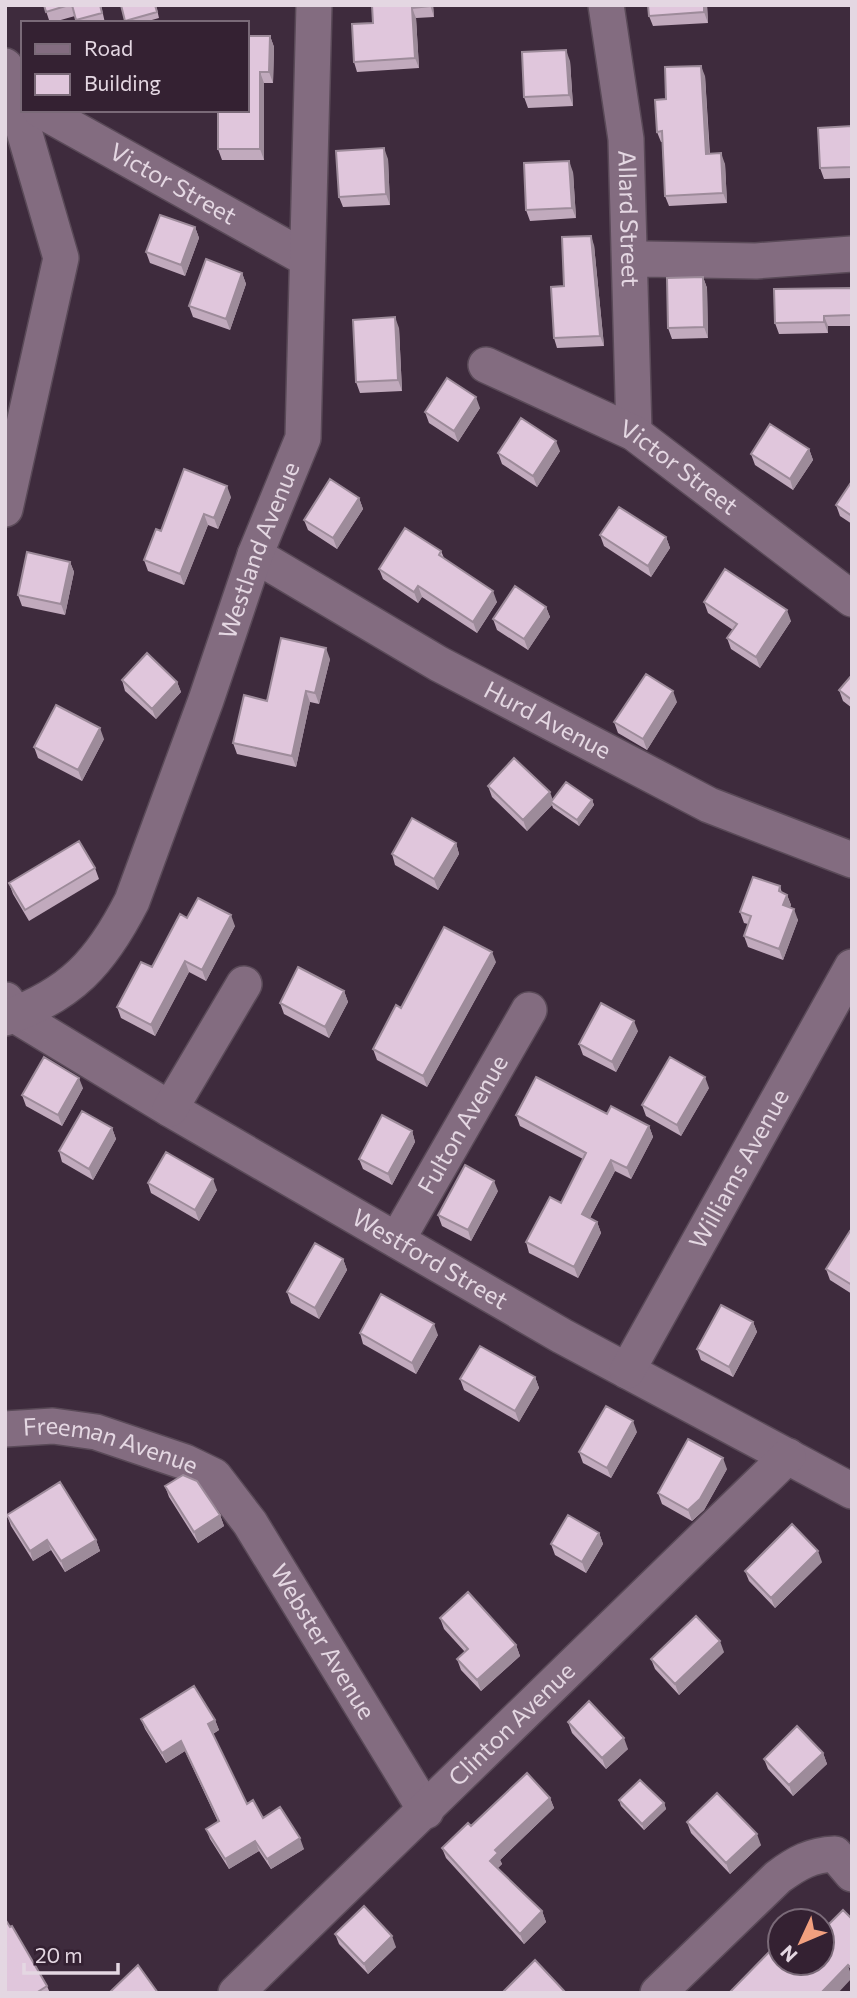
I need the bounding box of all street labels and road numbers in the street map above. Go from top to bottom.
street label: Victor Street [105,136,242,230]
street label: Allard Street [613,150,646,287]
street label: Victor Street [616,413,744,520]
street label: Westland Avenue [212,457,305,642]
street label: Hurd Avenue [480,674,616,764]
street label: Fulton Avenue [411,1049,513,1199]
street label: Williams Avenue [682,1084,794,1253]
street label: Westford Street [348,1202,514,1315]
street label: Freeman Avenue [22,1410,203,1479]
street label: Webster Avenue [265,1558,382,1724]
street label: Clinton Avenue [442,1656,580,1791]

